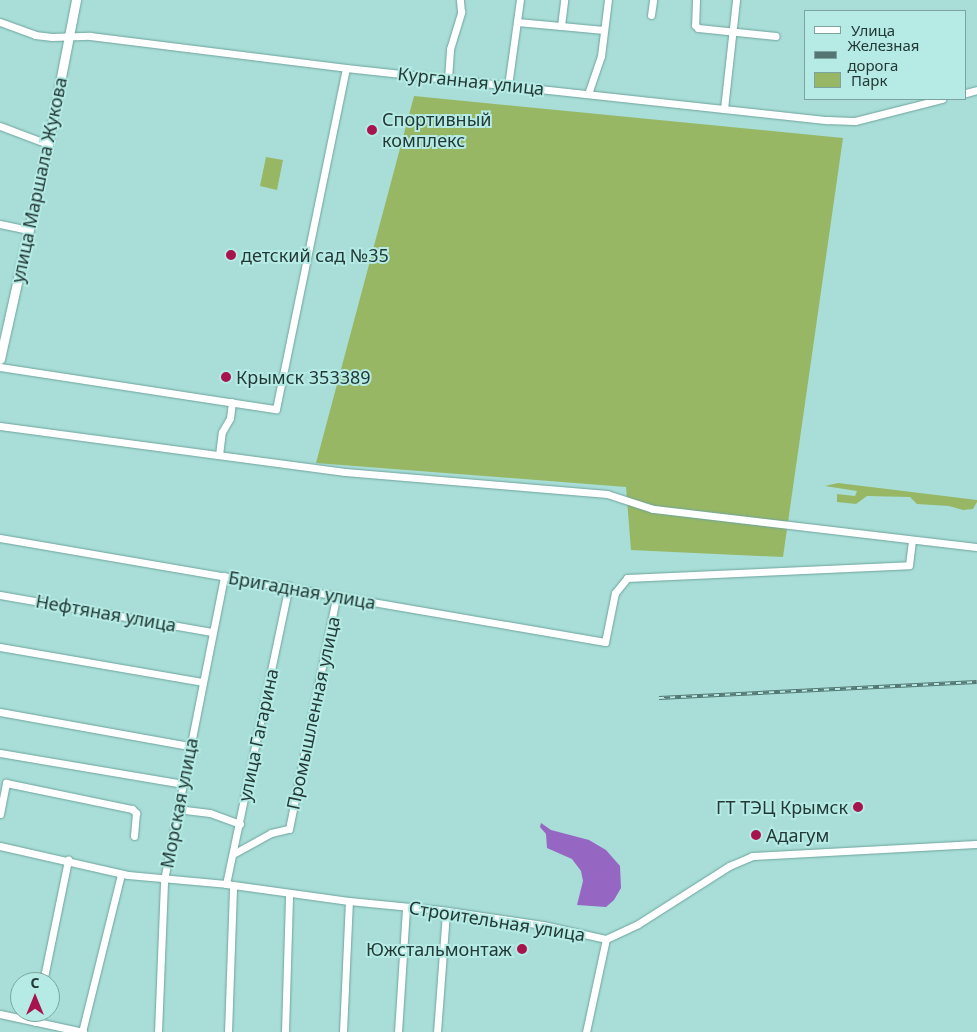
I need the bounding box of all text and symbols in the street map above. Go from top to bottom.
legend [804,10,967,100]
text: Улица [851,20,895,40]
text: Железная дорога [847,35,920,75]
street label: Курганная улица [397,63,545,99]
text: Парк [851,70,887,90]
street label: улица Маршала Жукова [7,75,71,285]
place label: Спортивный комплекс [382,109,491,152]
marker: Спортивный комплекс [366,124,378,136]
place label: детский сад №35 [241,244,389,266]
marker: детский сад №35 [225,249,237,261]
place label: Крымск 353389 [236,366,371,388]
marker: Крымск 353389 [220,371,232,383]
street label: Бригадная улица [227,566,377,614]
street label: Нефтяная улица [34,590,178,636]
street label: Промышленная улица [282,614,344,812]
street label: улица Гагарина [233,667,283,803]
street label: Морская улица [156,736,202,870]
place label: ГТ ТЭЦ Крымск [716,796,848,818]
marker: ГТ ТЭЦ Крымск [852,801,864,813]
place label: Адагум [766,824,829,846]
marker: Адагум [750,829,762,841]
street label: Строительная улица [407,896,587,946]
place label: Южстальмонтаж [366,938,512,960]
marker: Южстальмонтаж [516,943,528,955]
north arrow [10,972,60,1022]
text: С [30,973,40,992]

